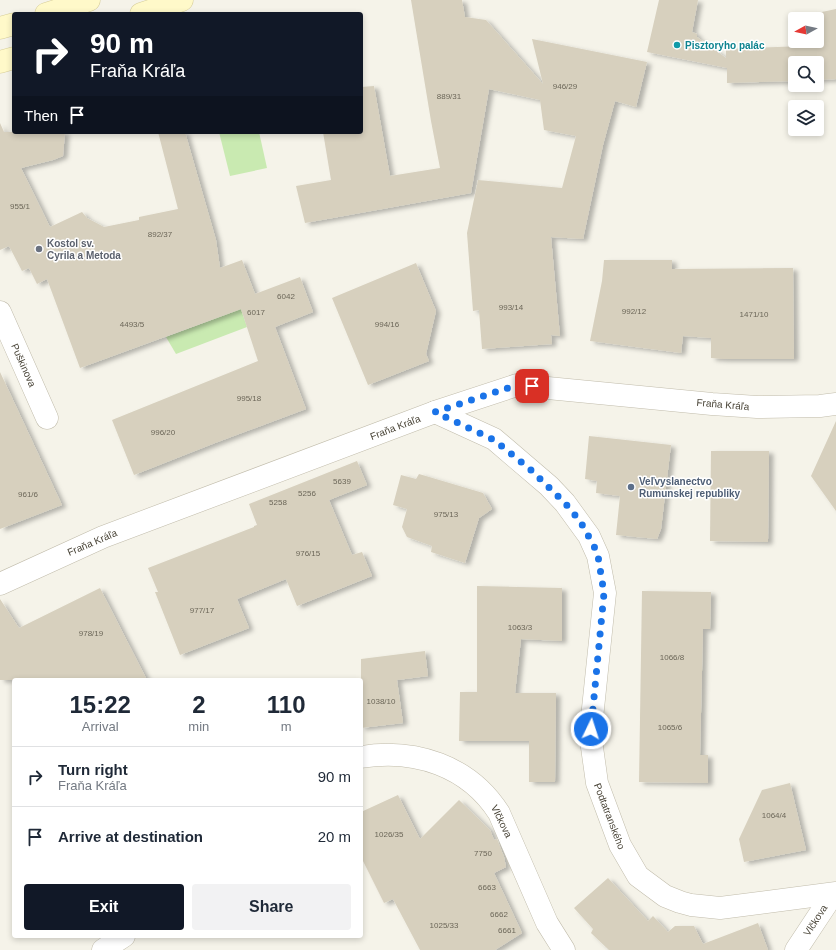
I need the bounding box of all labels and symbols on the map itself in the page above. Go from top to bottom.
north arrow [788,12,824,48]
marker: Pisztoryho palác [672,40,682,50]
place label: Pisztoryho palác [685,40,765,51]
house number: 946/29 [553,82,578,91]
house number: 889/31 [437,92,462,101]
house number: 955/1 [10,202,31,211]
house number: 892/37 [148,230,173,239]
place label: Kostol sv. Cyrila a Metoda [47,238,121,261]
marker: Kostol sv. Cyrila a Metoda [34,244,44,254]
house number: 6042 [277,292,295,301]
house number: 993/14 [499,303,524,312]
house number: 992/12 [622,307,647,316]
house number: 6017 [247,308,265,317]
house number: 1471/10 [740,310,769,319]
house number: 4493/5 [120,320,145,329]
house number: 994/16 [375,320,400,329]
street label: Puškinova [9,342,38,389]
pin [515,369,549,403]
house number: 995/18 [237,394,262,403]
street label: Fraňa Kráľa [696,397,750,412]
street label: Fraňa Kráľa [368,413,422,442]
house number: 996/20 [151,428,176,437]
place label: Veľvyslanectvo Rumunskej republiky [639,476,741,499]
house number: 5639 [333,477,351,486]
marker: Veľvyslanectvo Rumunskej republiky [626,482,636,492]
house number: 5256 [298,489,316,498]
house number: 961/6 [18,490,39,499]
house number: 5258 [269,498,287,507]
house number: 975/13 [434,510,459,519]
street label: Fraňa Kráľa [66,527,119,558]
house number: 976/15 [296,549,321,558]
house number: 977/17 [190,606,215,615]
house number: 1063/3 [508,623,533,632]
house number: 978/19 [79,629,104,638]
house number: 1066/8 [660,653,685,662]
house number: 1038/10 [367,697,396,706]
position arrow [570,708,612,750]
house number: 1065/6 [658,723,683,732]
street label: Podtatranského [592,782,627,851]
street label: Vlčkova [489,803,514,840]
house number: 1064/4 [762,811,787,820]
house number: 1026/35 [375,830,404,839]
house number: 7750 [474,849,492,858]
house number: 6663 [478,883,496,892]
street label: Vlčkova [801,902,830,938]
house number: 6662 [490,910,508,919]
house number: 1025/33 [430,921,459,930]
house number: 6661 [498,926,516,935]

